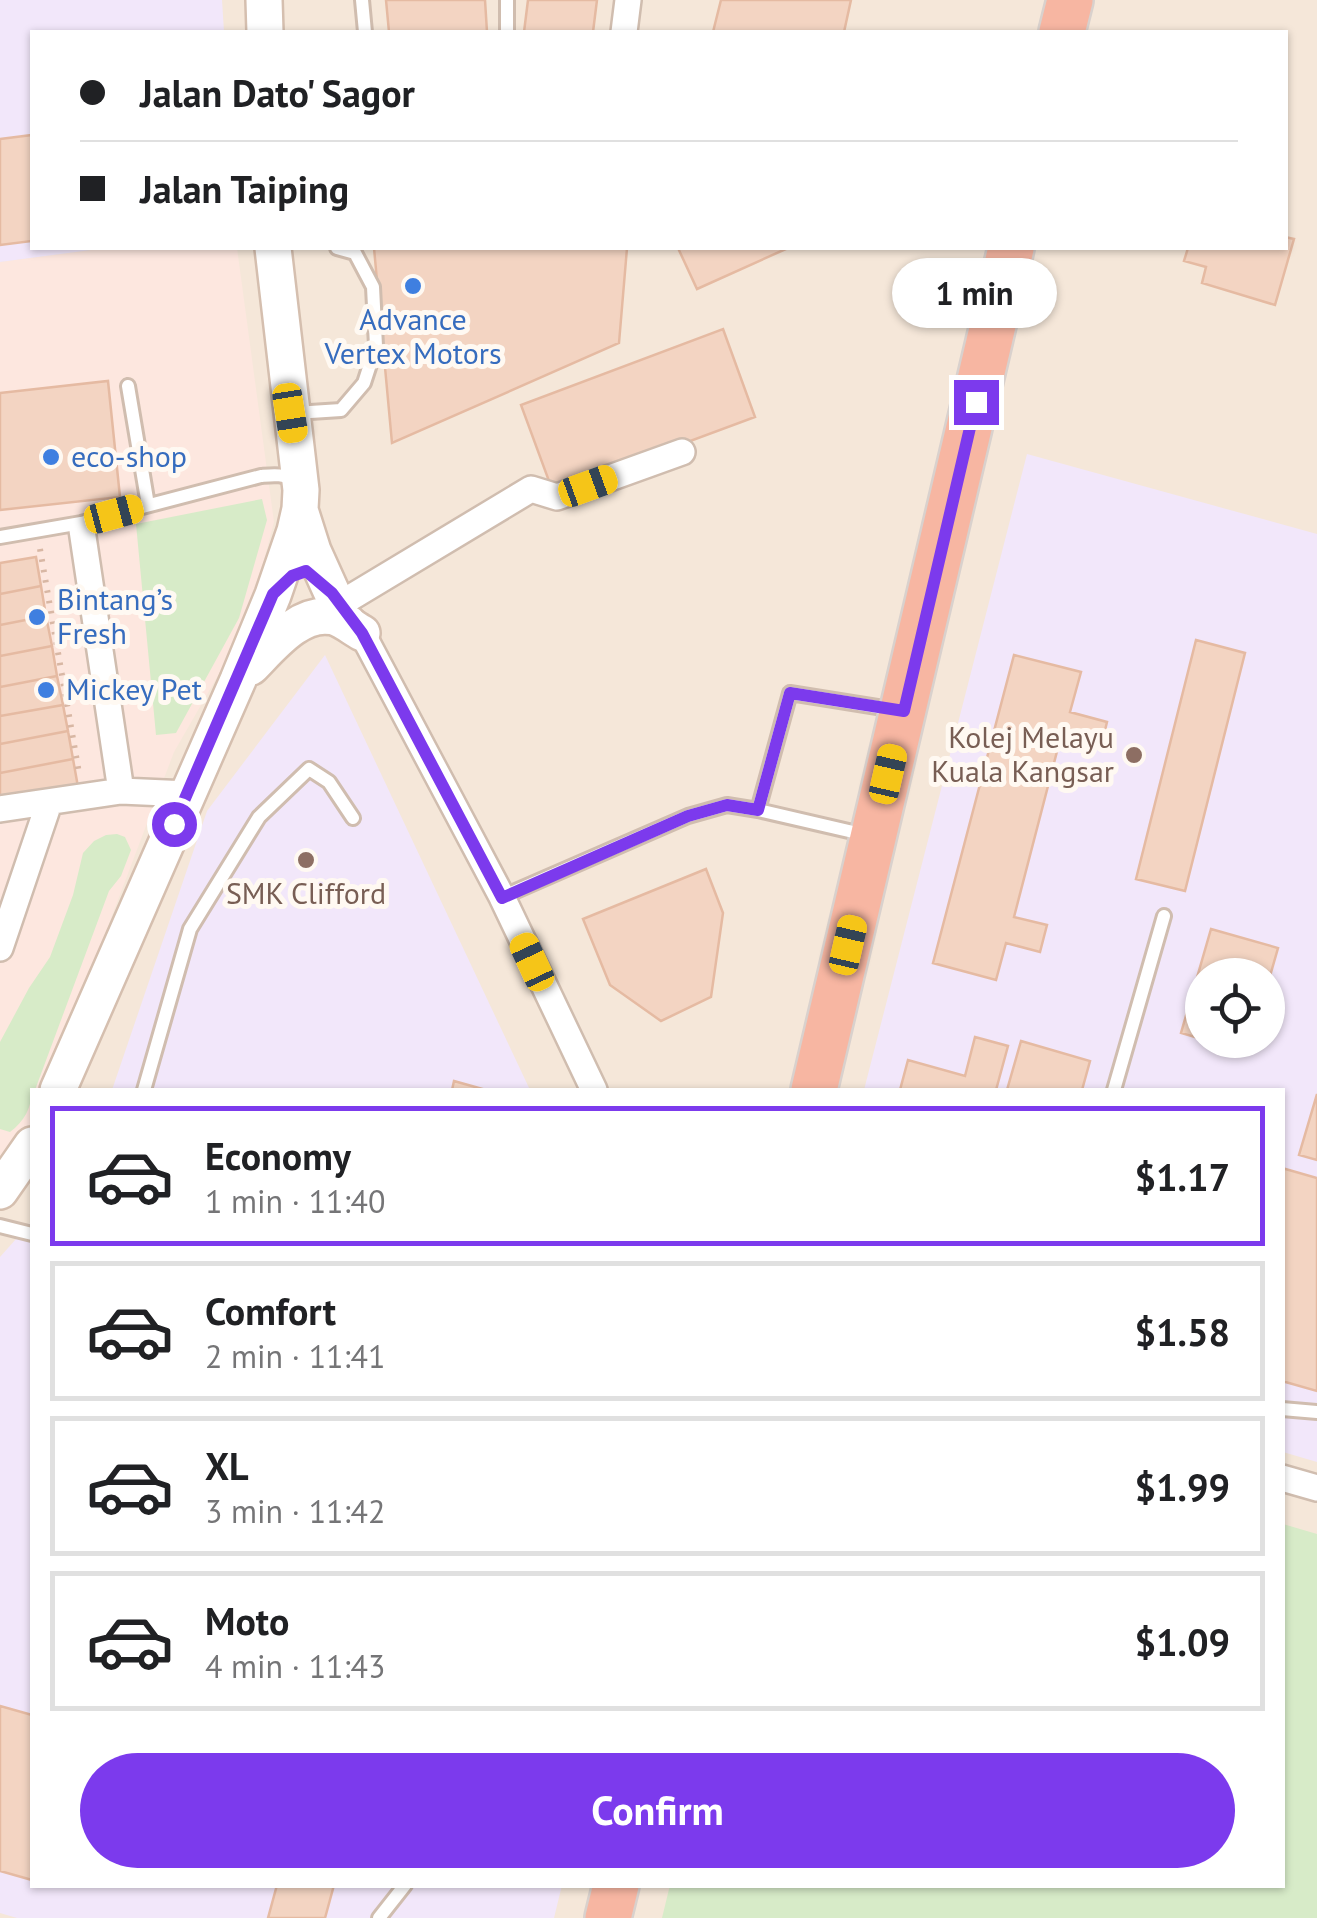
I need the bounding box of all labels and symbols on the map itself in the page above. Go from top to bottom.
callout: 1 min [894,257,1058,327]
marker: Advance Vertex Motors [402,275,424,297]
place label: Advance Vertex Motors [323,299,502,372]
route end [954,380,999,425]
car [270,381,310,445]
place label: eco-shop [71,436,187,475]
marker: eco-shop [40,446,62,468]
car [555,462,621,510]
car [81,492,147,536]
place label: Bintang’s Fresh [57,579,173,652]
marker: Bintang’s Fresh [26,606,48,628]
place label: Mickey Pet [66,669,202,708]
marker: Mickey Pet [35,679,57,701]
place label: Kolej Melayu Kuala Kangsar [931,717,1114,790]
car [867,741,909,807]
marker: Kolej Melayu Kuala Kangsar [1123,744,1145,766]
route start [152,802,197,847]
marker: SMK Clifford [295,849,317,871]
place label: SMK Clifford [226,873,386,912]
car [827,912,869,978]
car [506,928,558,996]

